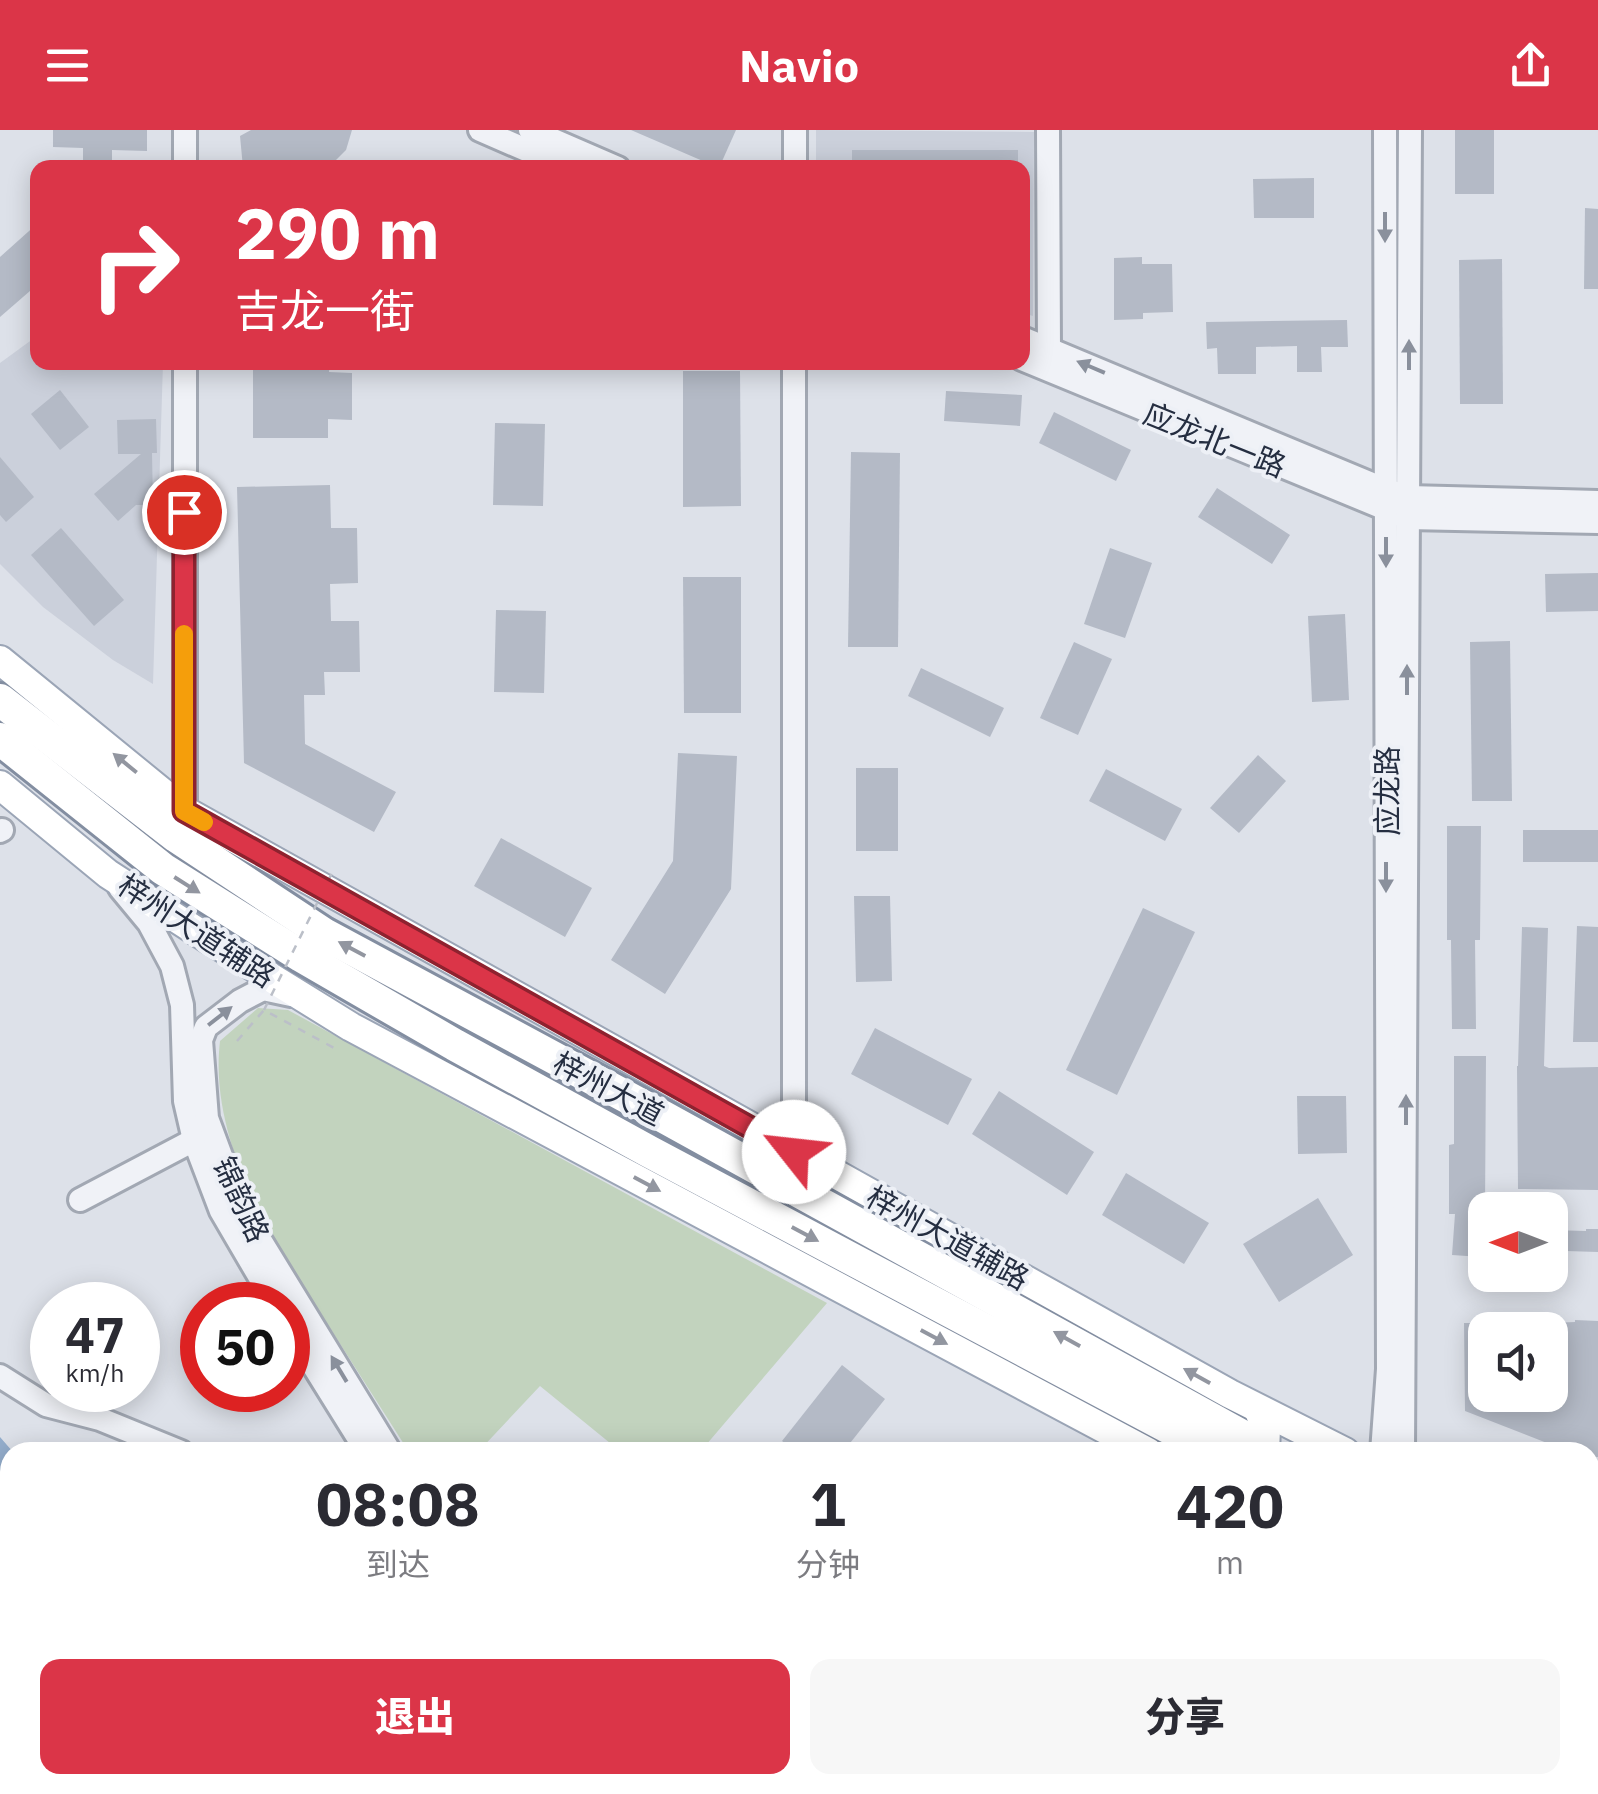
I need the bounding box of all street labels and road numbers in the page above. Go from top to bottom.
street label: 应龙北一路 [1138,393,1292,485]
street label: 应龙路 [1367,746,1406,836]
street label: 梓州大道辅路 [111,865,283,995]
street label: 梓州大道 [547,1043,671,1133]
street label: 锦韵路 [205,1150,279,1248]
street label: 梓州大道辅路 [860,1176,1036,1298]

